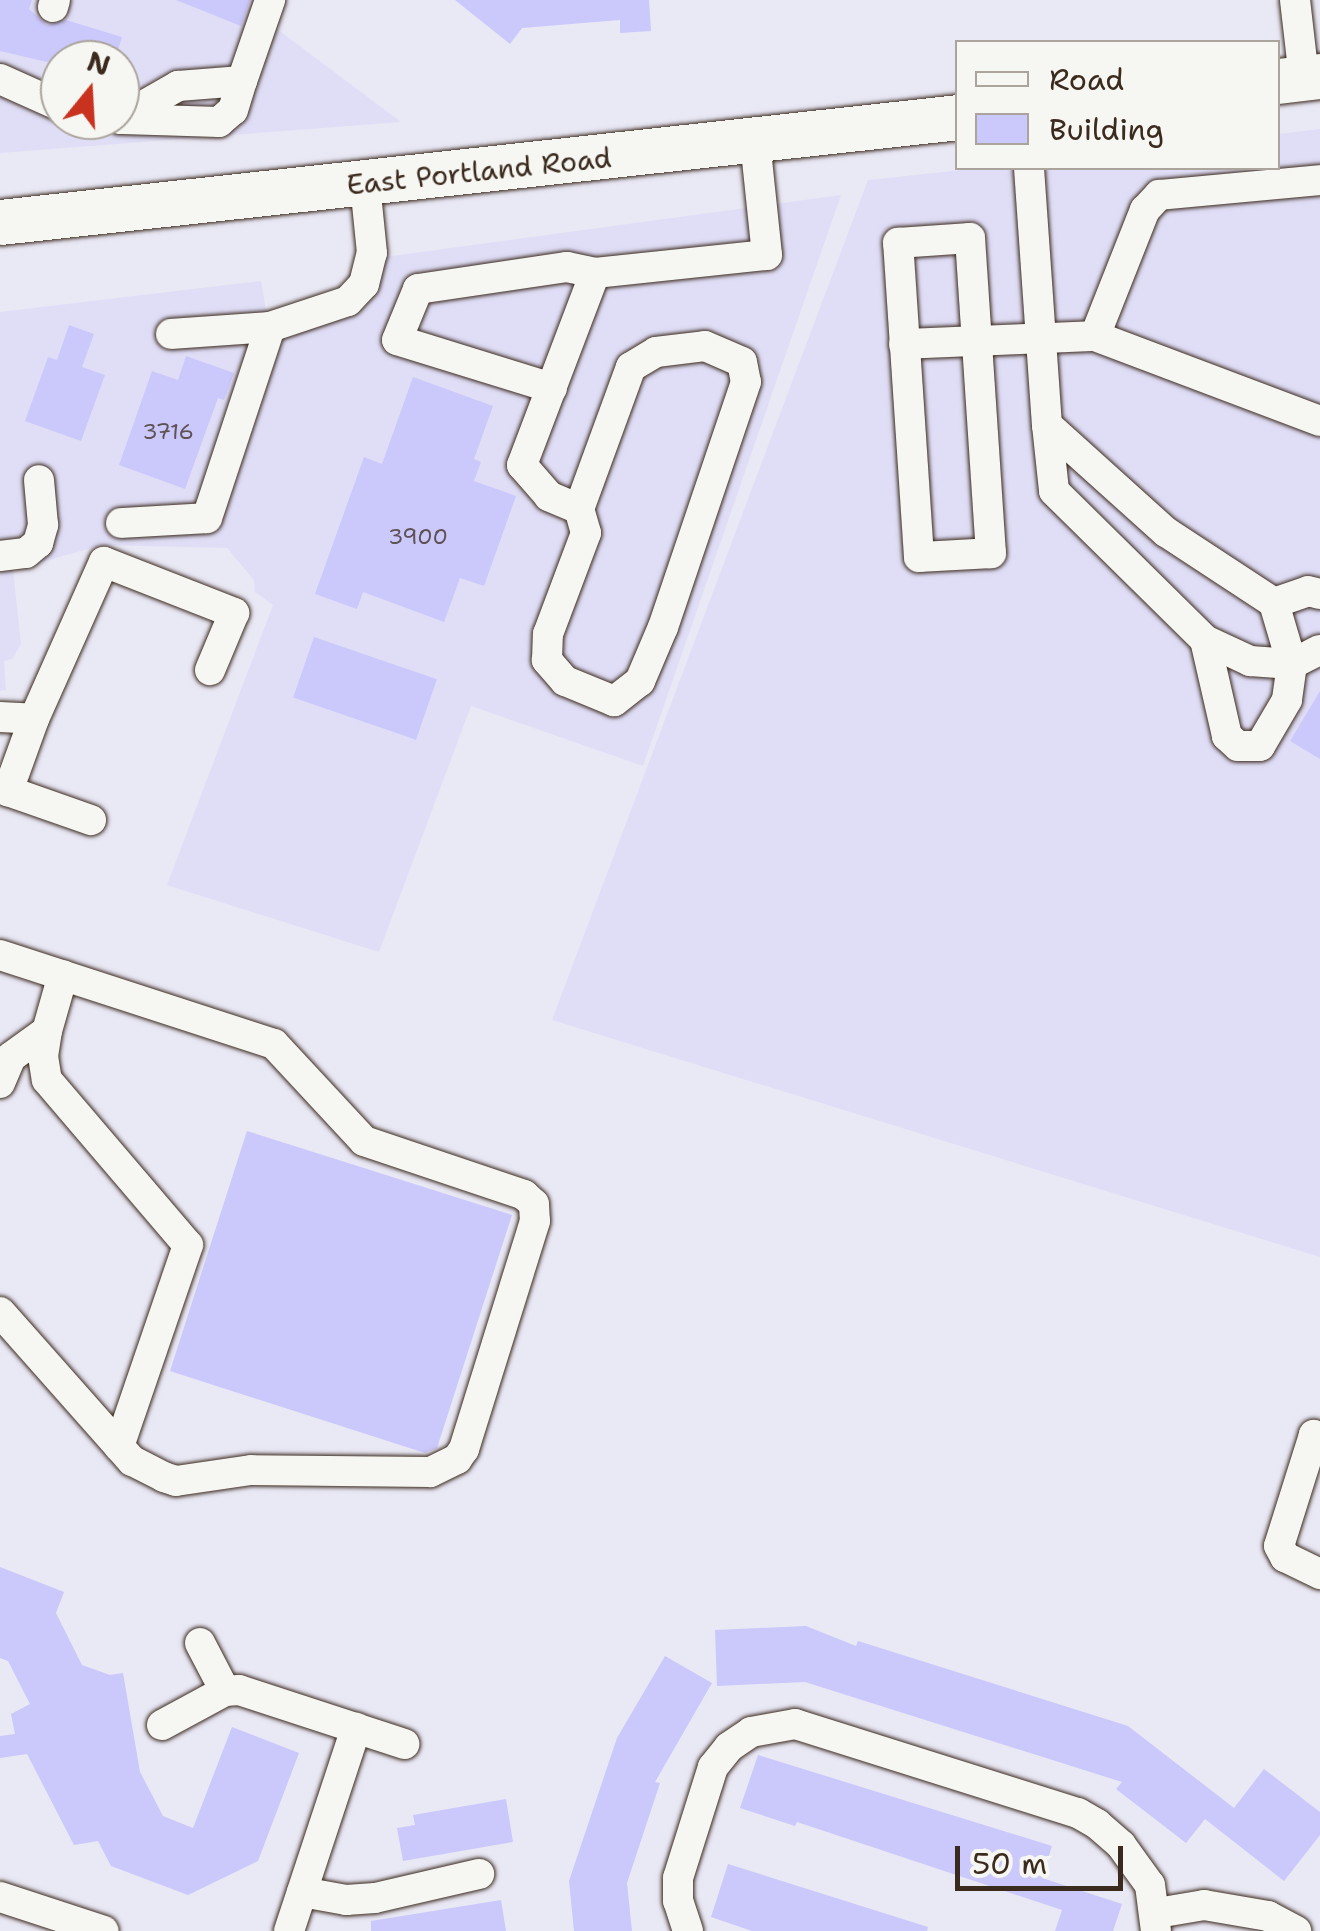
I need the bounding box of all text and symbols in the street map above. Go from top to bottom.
north arrow [40,40,140,140]
legend [955,40,1280,170]
text: N [82,42,115,85]
text: Road [1049,59,1124,100]
text: Building [1049,109,1164,150]
street label: East Portland Road [345,140,613,202]
house number: 3716 [142,419,194,445]
house number: 3900 [388,524,448,550]
scale bar [960,1826,1128,1888]
text: 50 m [972,1843,1047,1884]

